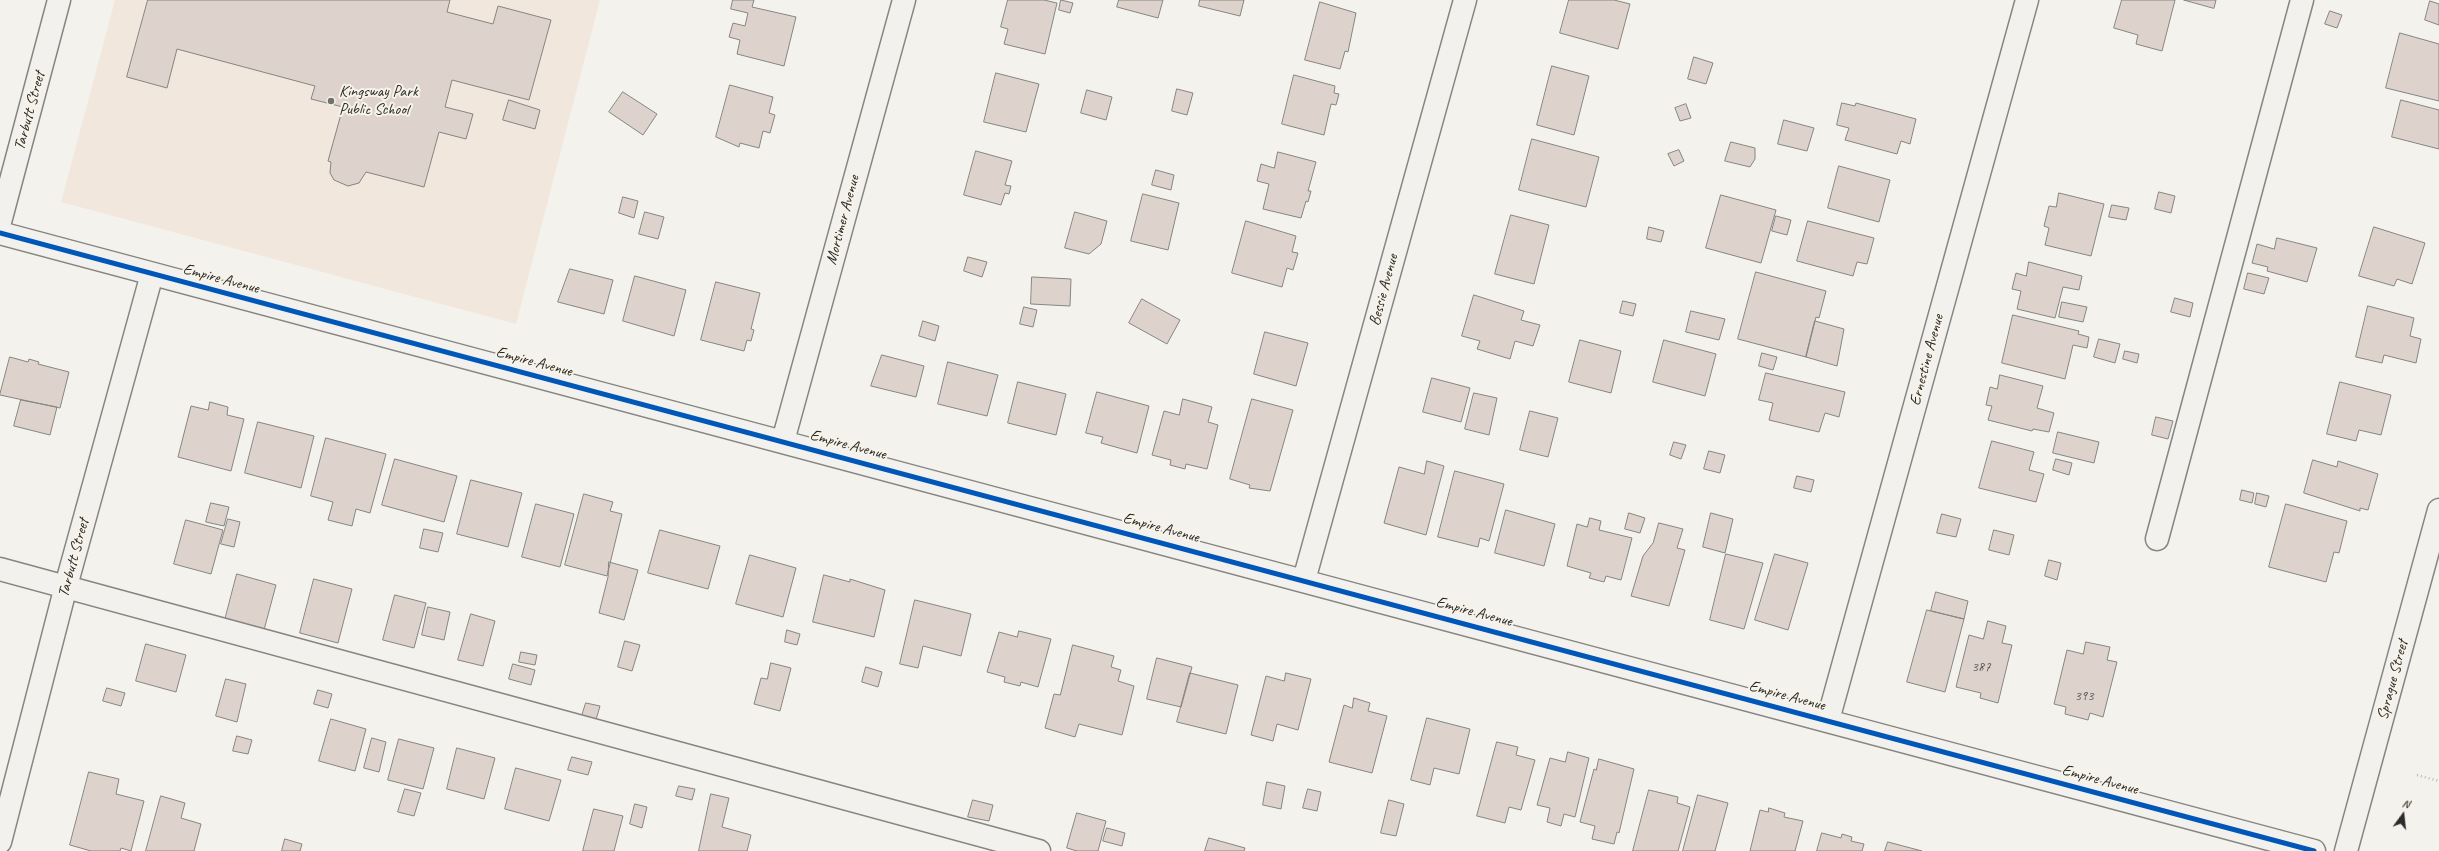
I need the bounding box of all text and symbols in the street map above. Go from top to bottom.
street label: Tarbutt Street [10,69,50,153]
place label: Kingsway Park Public School [339,82,418,120]
marker: Kingsway Park Public School [326,96,336,106]
street label: Mortimer Avenue [822,173,864,267]
street label: Bessie Avenue [1365,252,1403,328]
street label: Empire Avenue [181,260,261,298]
street label: Ernestine Avenue [1906,312,1948,408]
street label: Empire Avenue [494,343,574,381]
street label: Empire Avenue [808,426,888,464]
street label: Empire Avenue [1121,509,1201,547]
street label: Tarbutt Street [54,516,94,600]
street label: Empire Avenue [1434,593,1514,631]
street label: Sprague Street [2373,638,2413,722]
house number: 387 [1972,659,1990,675]
street label: Empire Avenue [1747,677,1827,715]
house number: 393 [2075,688,2093,704]
street label: Empire Avenue [2060,761,2140,799]
north arrow [2383,795,2423,835]
text: N [2401,796,2411,811]

